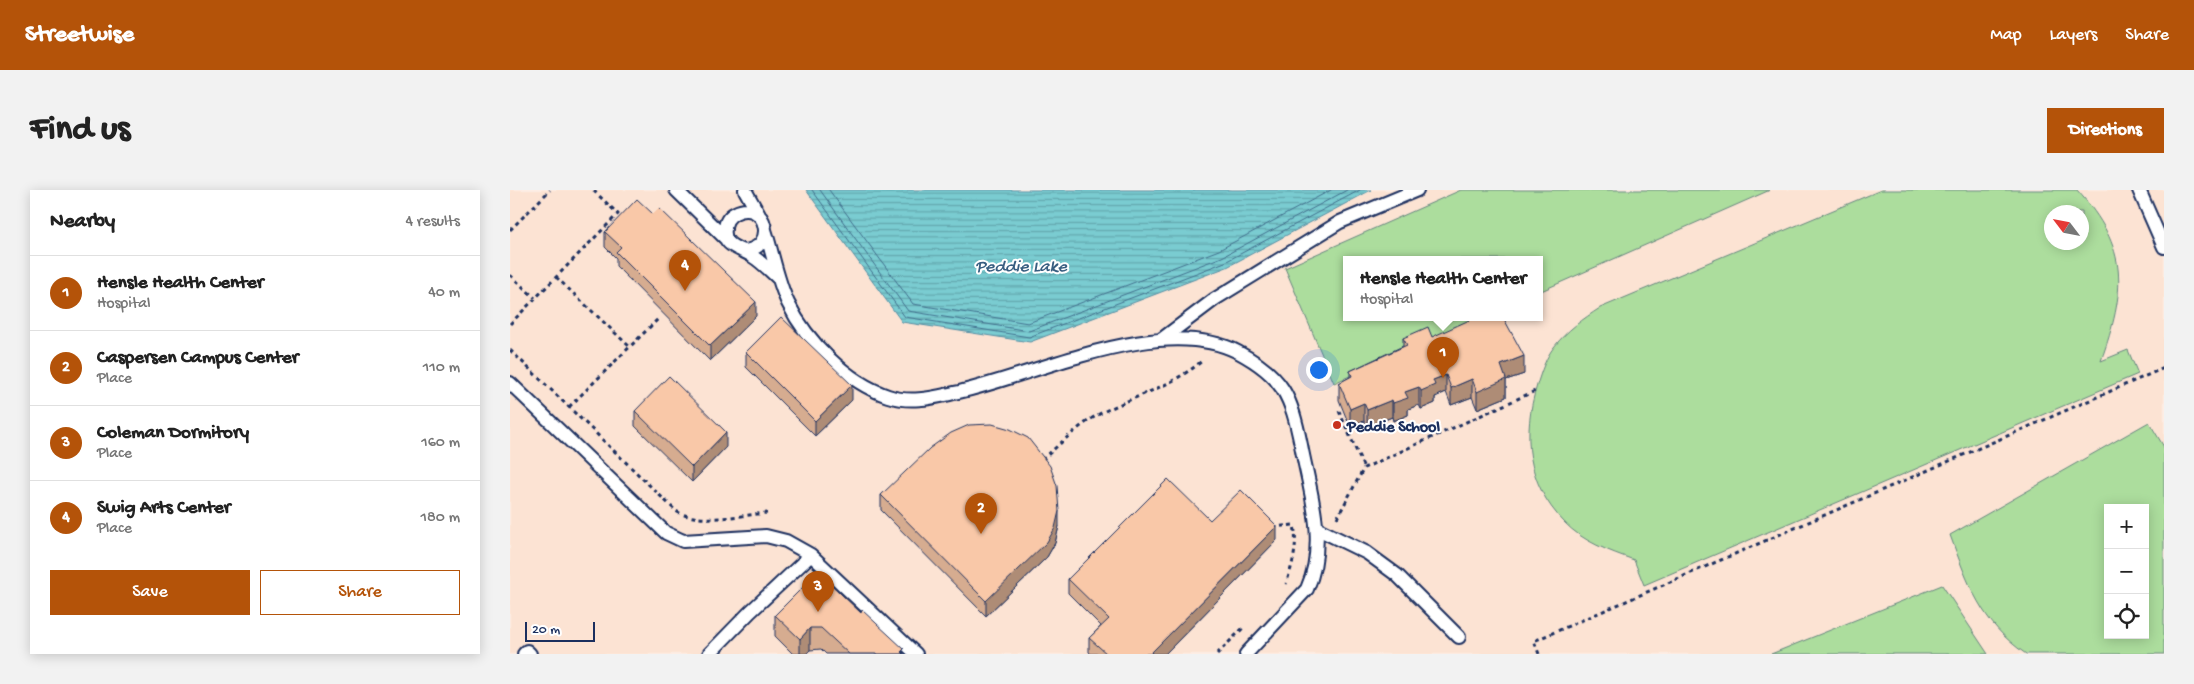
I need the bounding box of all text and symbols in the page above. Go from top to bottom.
text: Streetwise [25,21,134,50]
text: Map [1990,25,2022,46]
text: Layers [2050,25,2097,46]
text: Share [2125,25,2169,46]
button: Directions [2047,108,2164,153]
text: Find us [30,110,130,151]
north arrow [2044,205,2089,250]
text: Nearby [50,210,115,235]
text: 4 results [405,213,460,232]
pin: 4 [669,250,701,291]
popup [1343,256,1543,321]
water label: Peddie Lake [975,257,1068,278]
text: Hensle Health Center [1360,268,1526,291]
text: Hensle Health Center [97,272,263,295]
text: 1 [63,284,69,303]
text: 40 m [428,284,460,303]
text: Hospital [1360,291,1413,310]
text: Hospital [97,295,151,314]
pin: 1 [1427,337,1459,378]
text: Caspersen Campus Center [97,347,299,370]
your location [1306,357,1332,383]
text: 2 [62,359,70,378]
text: 110 m [423,359,460,378]
text: Place [97,370,132,389]
marker: Peddie School [1331,419,1343,431]
place label: Peddie School [1346,419,1440,438]
text: Coleman Dormitory [97,422,249,445]
text: 3 [62,434,70,453]
text: 160 m [421,434,460,453]
text: Place [97,445,132,464]
pin: 2 [965,493,997,534]
text: Swig Arts Center [97,497,231,520]
map controls [2104,504,2149,639]
button: + [2104,504,2149,549]
text: 4 [62,509,70,528]
text: 180 m [421,509,460,528]
text: Place [97,520,132,539]
button: − [2104,549,2149,594]
button: Save [50,570,250,615]
button: Share [260,570,460,615]
pin: 3 [802,571,834,612]
button: locate [2104,594,2149,639]
scale bar [525,619,595,642]
text: 20 m [532,622,560,639]

